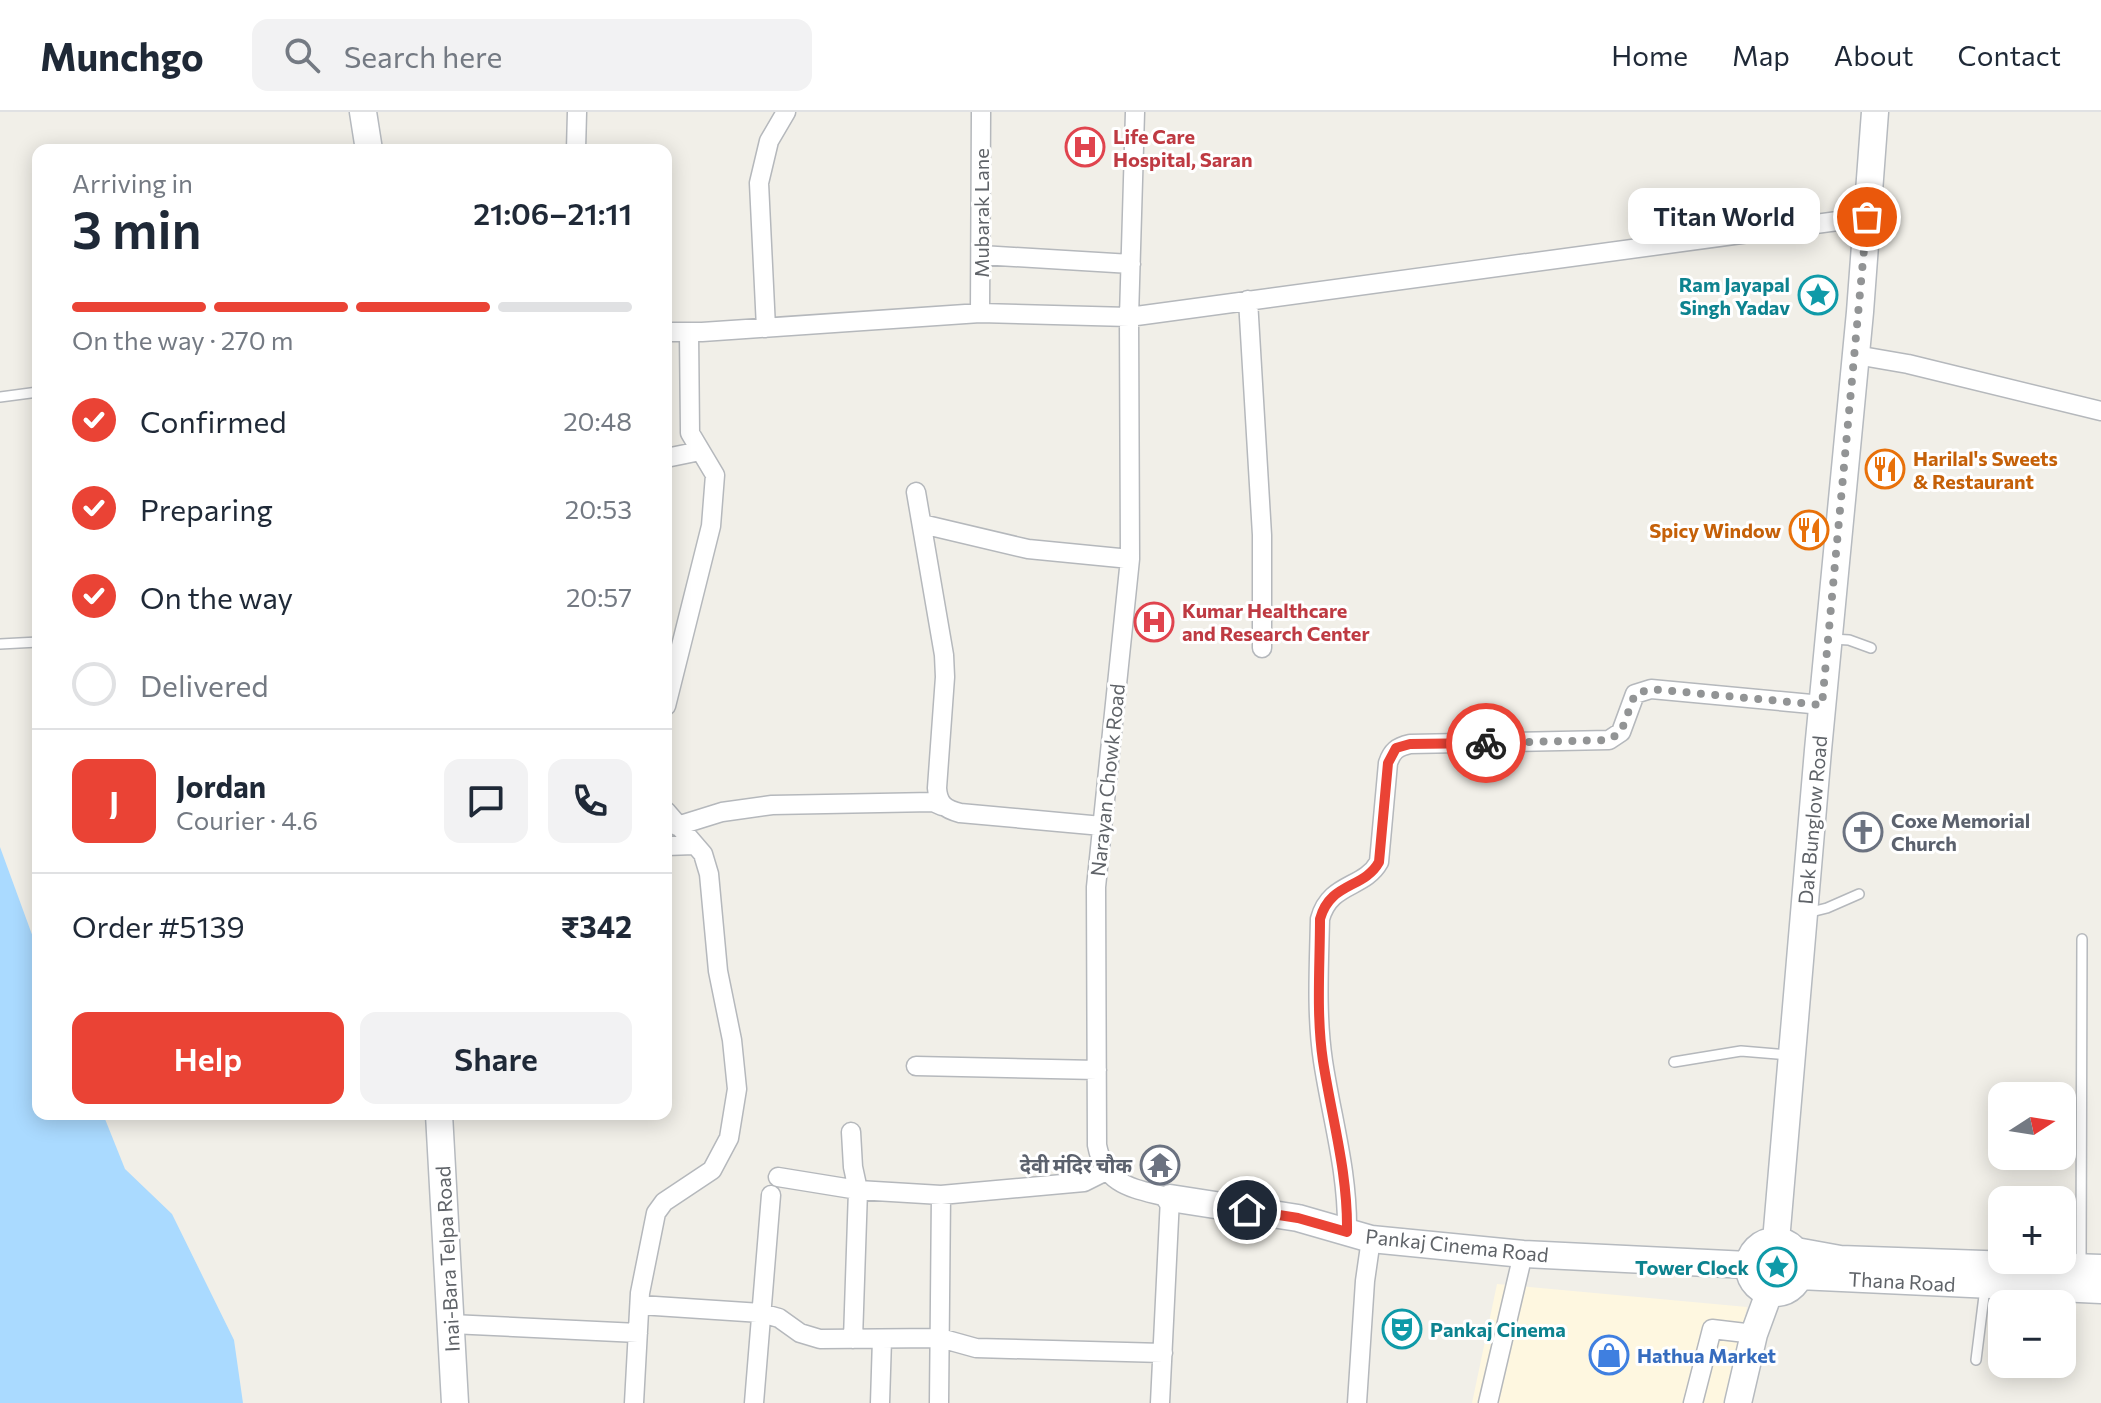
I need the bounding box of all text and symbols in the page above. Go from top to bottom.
search box [252,19,812,91]
text: Munchgo [40,32,204,79]
icon: search [280,33,324,77]
text: Search here [344,37,502,74]
text: Home [1611,38,1688,72]
text: Map [1732,38,1790,72]
text: About [1834,38,1914,72]
text: Contact [1958,38,2061,72]
place label: Life Care Hospital, Saran [1113,124,1252,171]
hospital icon: Life Care Hospital, Saran [1064,126,1106,168]
street label: Mubarak Lane [969,148,993,278]
text: Arriving in [72,167,193,198]
pin [1833,183,1901,251]
callout: Titan World [1627,189,1819,245]
text: 21:06–21:11 [473,194,632,231]
icon: bag [1845,195,1889,239]
text: 3 min [72,196,201,260]
text: Titan World [1653,200,1795,231]
place label: Ram Jayapal Singh Yadav [1679,272,1790,319]
place icon: Ram Jayapal Singh Yadav [1797,274,1839,316]
text: On the way · 270 m [72,324,293,355]
icon: check [72,398,116,442]
text: Confirmed [140,402,287,439]
text: 20:48 [563,405,632,436]
place label: Harilal's Sweets & Restaurant [1913,446,2058,493]
restaurant icon: Harilal's Sweets & Restaurant [1864,448,1906,490]
icon: check [72,486,116,530]
text: Preparing [140,490,273,527]
text: 20:53 [565,493,632,524]
restaurant icon: Spicy Window [1788,509,1830,551]
place label: Spicy Window [1649,518,1781,542]
icon: check [72,574,116,618]
text: On the way [140,578,293,615]
text: 20:57 [566,581,632,612]
place label: Kumar Healthcare and Research Center [1182,598,1370,645]
hospital icon: Kumar Healthcare and Research Center [1133,601,1175,643]
text: Delivered [140,666,269,703]
street label: Narayan Chowk Road [1085,682,1129,878]
courier [1446,703,1526,783]
icon: bike [1464,721,1508,765]
street label: Dak Bunglow Road [1793,735,1831,905]
button: chat [444,759,528,843]
button: phone [548,759,632,843]
text: Jordan [176,767,266,804]
text: J [109,783,119,820]
text: Courier · 4.6 [176,804,318,835]
place label: Coxe Memorial Church [1891,808,2030,855]
church icon: Coxe Memorial Church [1842,811,1884,853]
text: Order #5139 [72,907,245,944]
text: ₹342 [561,907,632,944]
button: Help [72,1012,344,1104]
button: Share [360,1012,632,1104]
north arrow [1988,1082,2076,1170]
map controls [1988,1082,2076,1378]
temple icon: देवी मंदिर चौक [1139,1144,1181,1186]
place label: देवी मंदिर चौक [1020,1153,1132,1177]
street label: Inai-Bara Telpa Road [430,1165,464,1353]
pin [1213,1176,1281,1244]
button: + [1988,1186,2076,1274]
icon: home [1225,1188,1269,1232]
street label: Pankaj Cinema Road [1364,1223,1550,1267]
place icon: Tower Clock [1756,1246,1798,1288]
place label: Tower Clock [1635,1255,1750,1279]
street label: Thana Road [1848,1266,1956,1296]
button: − [1988,1290,2076,1378]
theatre icon: Pankaj Cinema [1381,1308,1423,1350]
place label: Pankaj Cinema [1430,1317,1566,1341]
shop icon: Hathua Market [1588,1334,1630,1376]
place label: Hathua Market [1637,1343,1776,1367]

